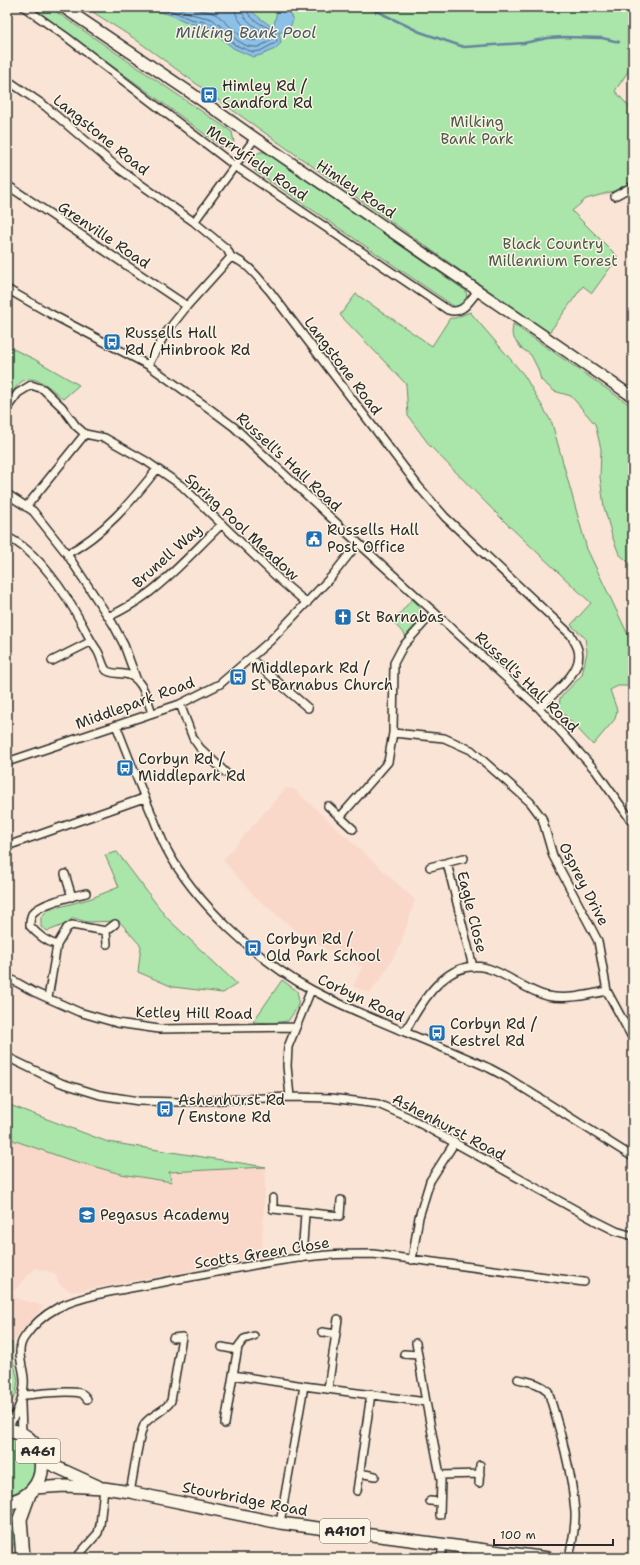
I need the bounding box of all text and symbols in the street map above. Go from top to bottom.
water label: Milking Bank Pool [176,22,316,43]
place label: Himley Rd / Sandford Rd [222,76,313,113]
bus stop icon: Himley Rd / Sandford Rd [199,85,219,105]
street label: Langstone Road [49,90,154,180]
park label: Milking Bank Park [440,112,514,149]
street label: Merryfield Road [202,121,312,206]
street label: Himley Road [312,155,400,223]
street label: Grenville Road [54,197,154,274]
park label: Black Country Millennium Forest [488,234,618,271]
street label: Langstone Road [299,313,387,420]
place label: Russells Hall Rd / Hinbrook Rd [125,323,251,360]
bus stop icon: Russells Hall Rd / Hinbrook Rd [102,332,122,352]
street label: Russell's Hall Road [232,408,346,516]
street label: Spring Pool Meadow [181,469,303,585]
street label: Brunell Way [128,519,206,593]
place label: Russells Hall Post Office [327,520,419,557]
public building icon: Russells Hall Post Office [304,529,324,549]
church icon: St Barnabas [333,607,353,627]
place label: St Barnabas [356,607,444,627]
street label: Russell's Hall Road [471,627,583,737]
place label: Middlepark Rd / St Barnabus Church [251,658,393,695]
bus stop icon: Middlepark Rd / St Barnabus Church [228,667,248,687]
street label: Middlepark Road [73,672,198,734]
place label: Corbyn Rd / Middlepark Rd [138,749,246,786]
bus stop icon: Corbyn Rd / Middlepark Rd [115,758,135,778]
street label: Osprey Drive [554,839,614,929]
street label: Eagle Close [452,869,492,955]
place label: Corbyn Rd / Old Park School [266,929,381,966]
bus stop icon: Corbyn Rd / Old Park School [243,938,263,958]
street label: Corbyn Road [314,969,408,1027]
street label: Ketley Hill Road [135,1002,253,1024]
place label: Corbyn Rd / Kestrel Rd [450,1014,538,1051]
bus stop icon: Corbyn Rd / Kestrel Rd [427,1023,447,1043]
street label: Ashenhurst Road [389,1089,509,1165]
place label: Ashenhurst Rd / Enstone Rd [178,1090,286,1127]
bus stop icon: Ashenhurst Rd / Enstone Rd [155,1099,175,1119]
school or university icon: Pegasus Academy [77,1205,97,1225]
place label: Pegasus Academy [100,1205,230,1225]
street label: Scotts Green Close [193,1232,331,1274]
road number: A461 [16,1439,60,1463]
street label: Stourbridge Road [180,1477,310,1521]
road number: A4101 [320,1519,370,1543]
scale bar [494,1521,613,1547]
text: 100 m [500,1527,536,1543]

